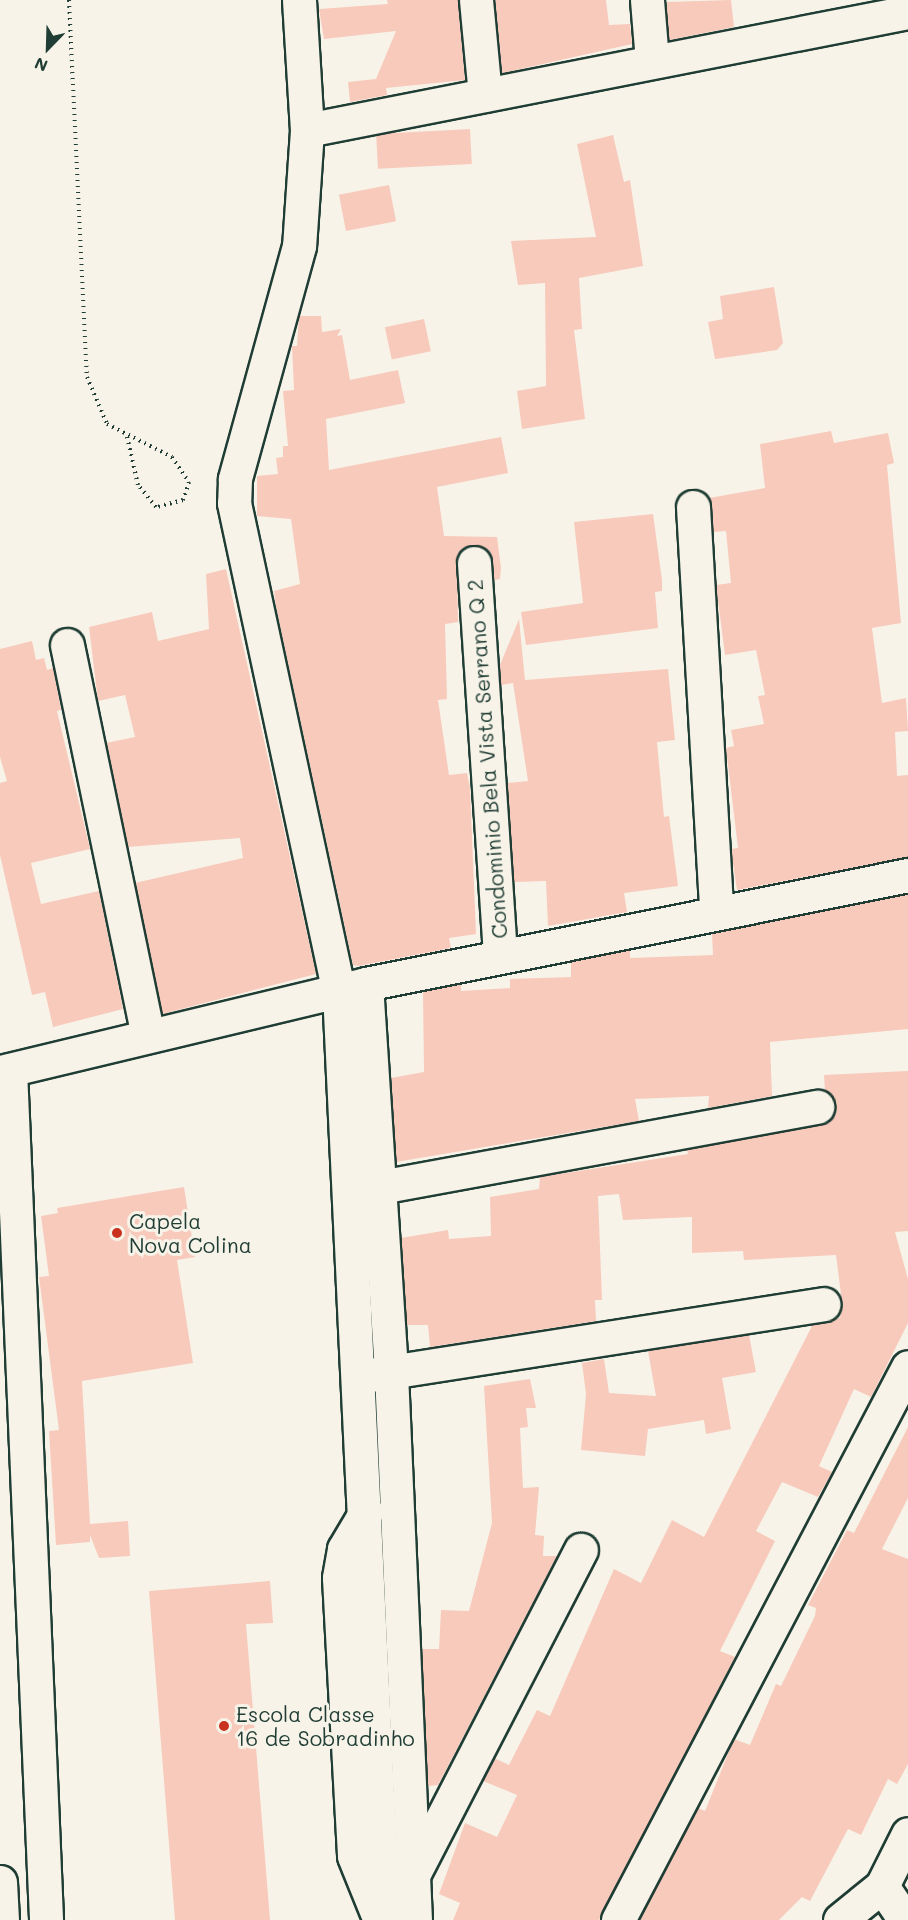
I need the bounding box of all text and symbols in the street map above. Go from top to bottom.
north arrow [18,18,78,78]
text: N [31,53,50,77]
street label: Condominio Bela Vista Serrano Q 2 [462,578,512,940]
place label: Capela Nova Colina [129,1208,252,1258]
marker: Capela Nova Colina [110,1226,124,1240]
place label: Escola Classe 16 de Sobradinho [236,1701,415,1751]
marker: Escola Classe 16 de Sobradinho [217,1719,231,1733]

